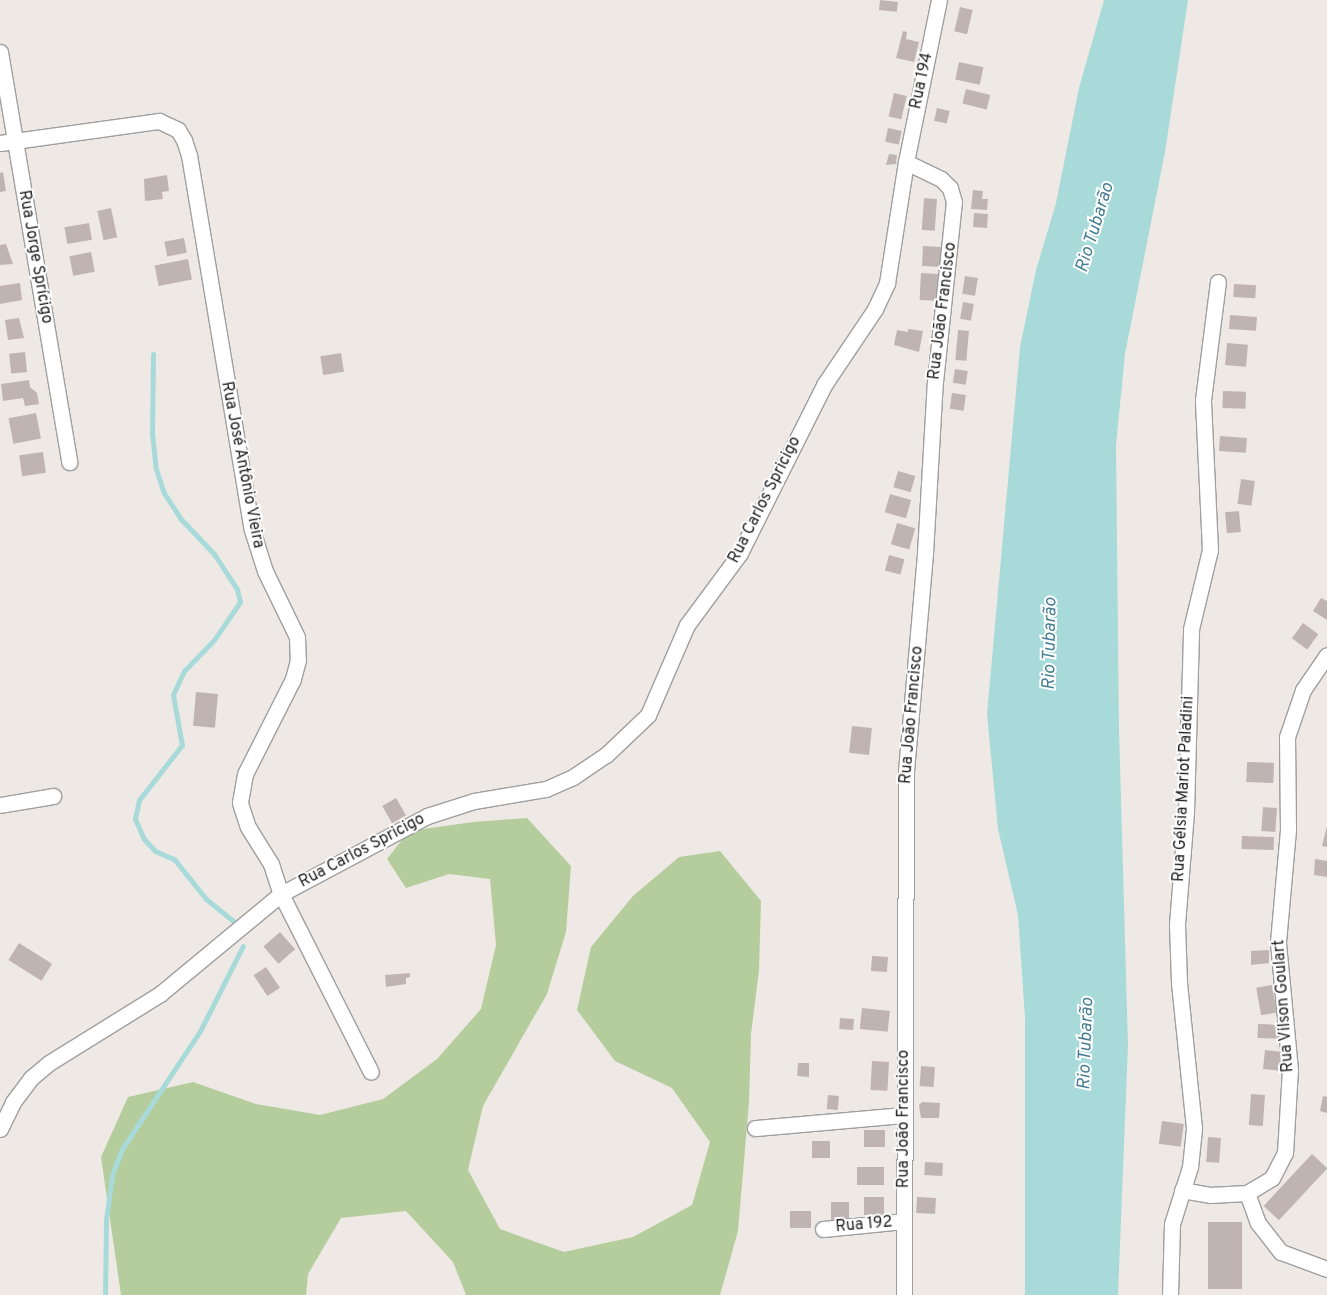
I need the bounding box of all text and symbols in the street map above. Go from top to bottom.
street label: Rua 194 [907,51,937,111]
water label: Rio Tubarão [1072,180,1120,276]
street label: Rua Jorge Sprícigo [14,189,56,325]
street label: Rua João Francisco [925,241,961,381]
street label: Rua José Antônio Vieira [216,379,268,551]
street label: Rua Carlos Spricigo [725,433,805,567]
water label: Rio Tubarão [1039,597,1063,691]
street label: Rua João Francisco [896,645,928,785]
street label: Rua Gélsia Mariot Paladini [1170,696,1198,882]
street label: Rua Carlos Spricigo [296,810,428,892]
street label: Rua Vilson Goulart [1270,939,1298,1073]
water label: Rio Tubarão [1075,997,1099,1091]
street label: Rua João Francisco [894,1050,914,1188]
street label: Rua 192 [835,1213,893,1237]

